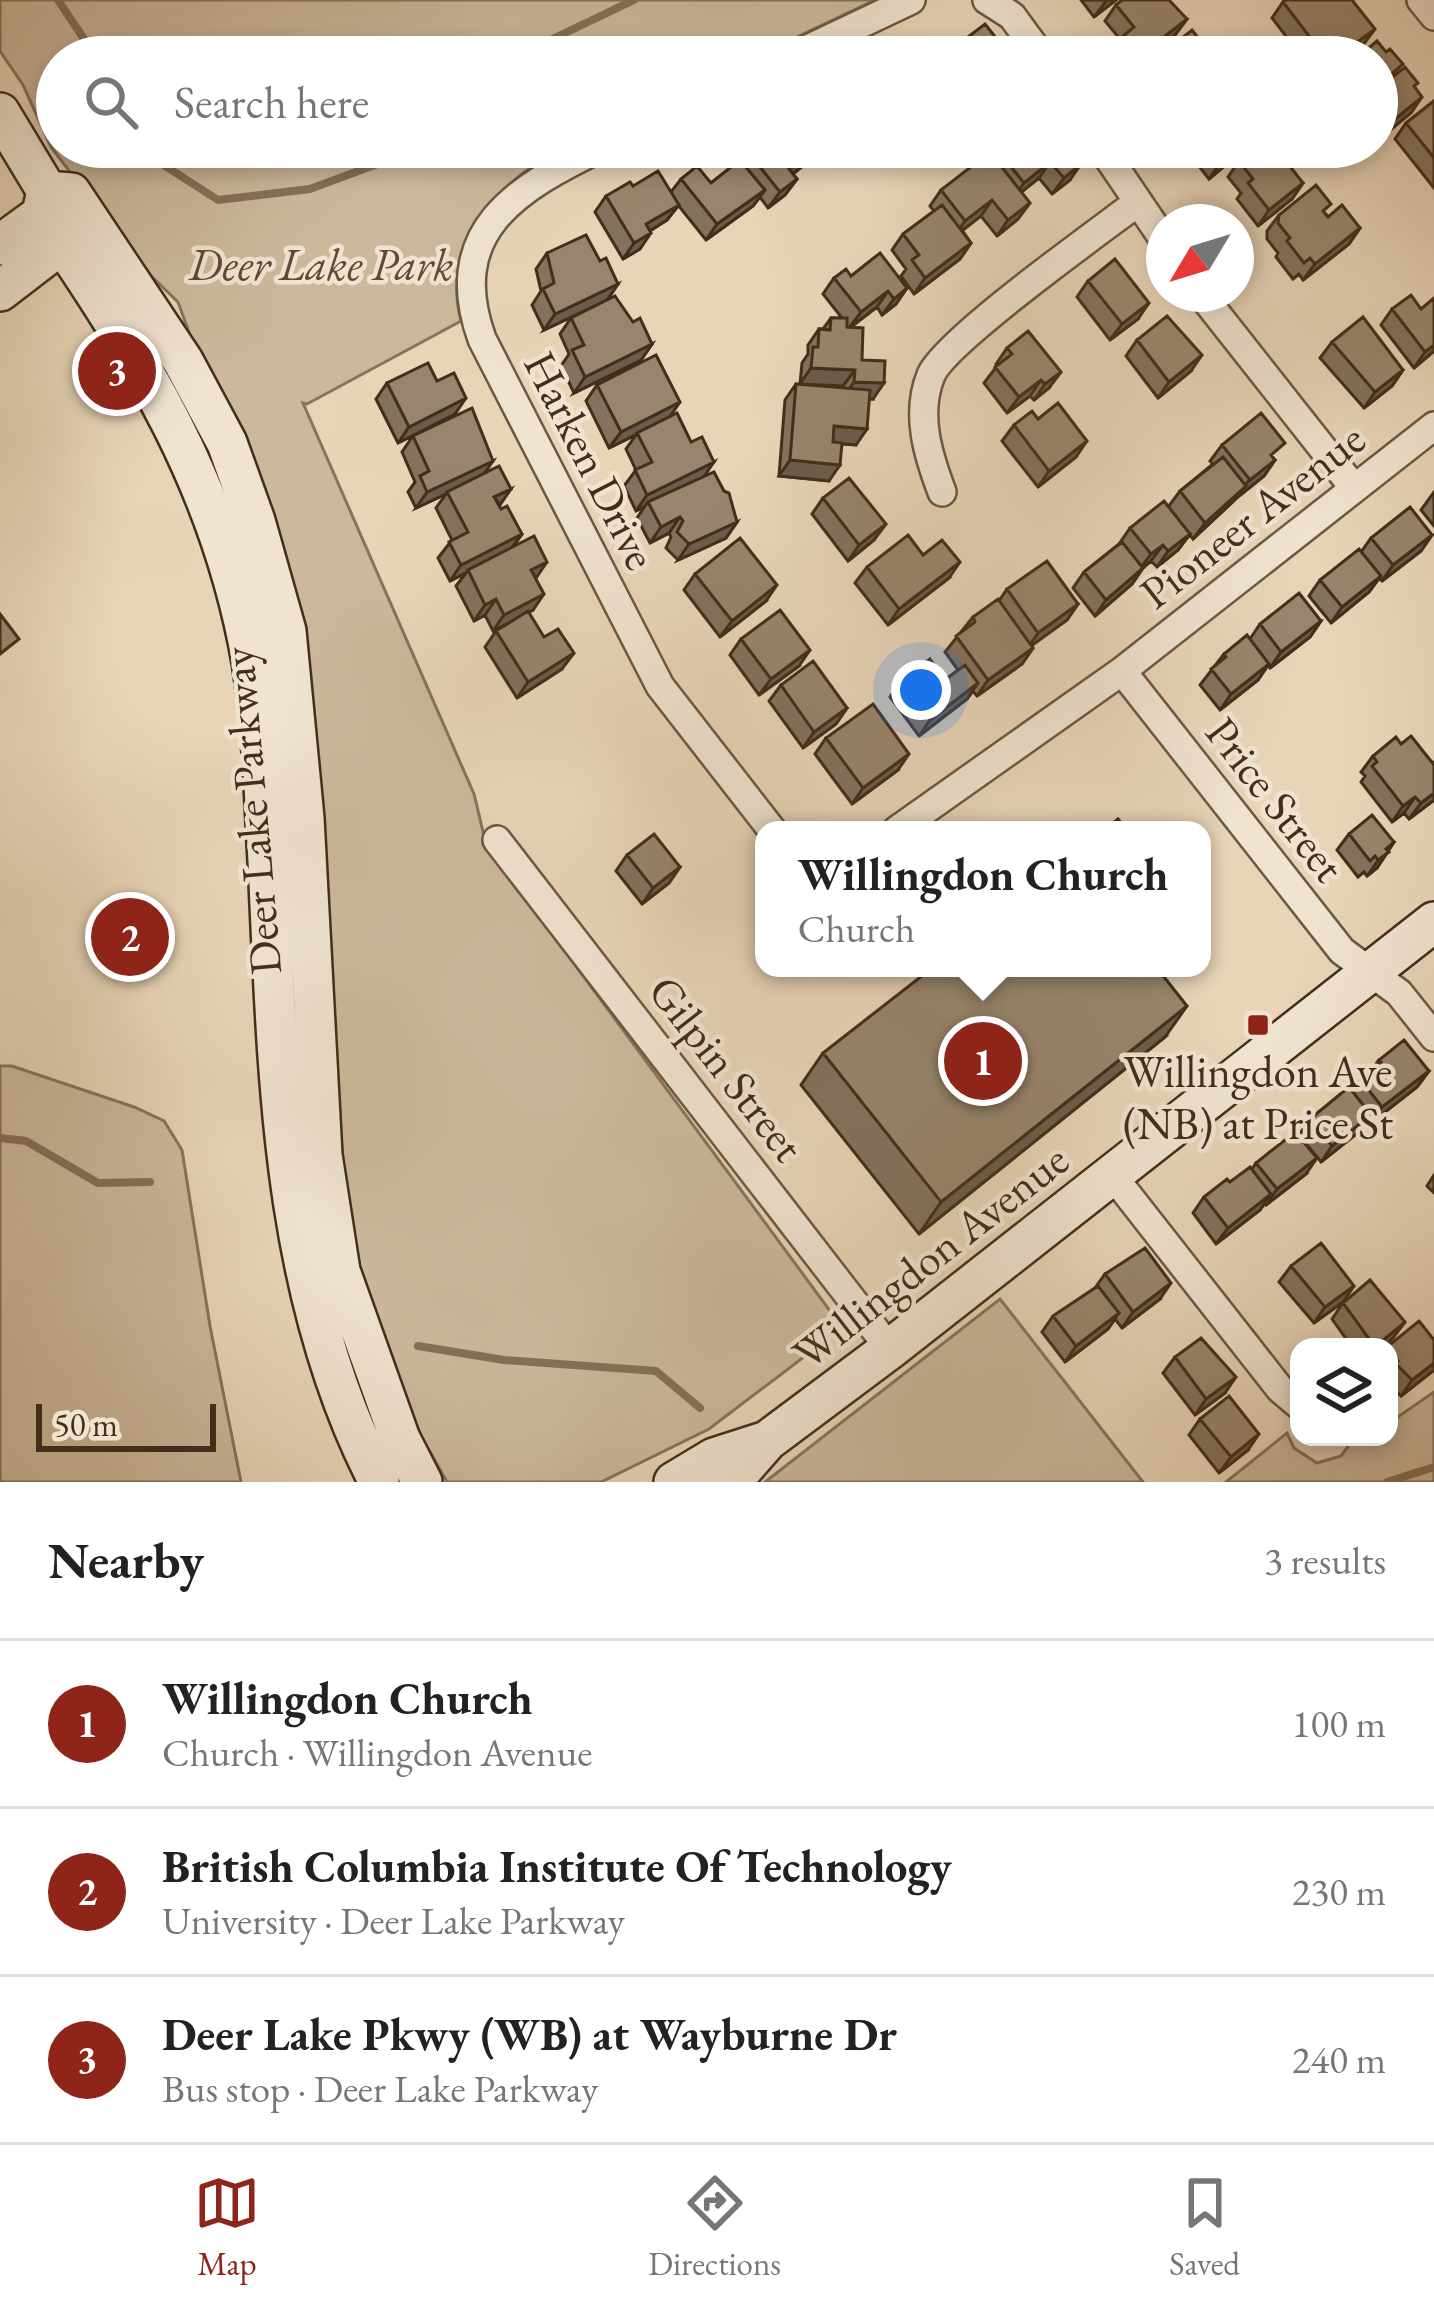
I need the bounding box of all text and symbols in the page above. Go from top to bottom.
search box [36,36,1398,168]
icon: search [78,69,144,135]
text: Search here [174,73,369,131]
north arrow [1146,204,1254,312]
park label: Deer Lake Park [187,235,454,293]
pin: 3 [78,326,156,416]
street label: Harken Drive [511,341,671,579]
street label: Pioneer Avenue [1128,409,1376,621]
street label: Deer Lake Parkway [208,645,294,977]
your location [891,660,951,720]
street label: Price Street [1194,705,1358,893]
popup [755,821,1211,977]
text: Willingdon Church [798,845,1168,903]
pin: 2 [91,892,169,982]
text: Church [798,903,915,954]
street label: Gilpin Street [636,963,818,1173]
marker: Willingdon Ave (NB) at Price St [1245,1012,1271,1038]
pin: 1 [944,1016,1022,1106]
place label: Willingdon Ave (NB) at Price St [1123,1042,1393,1152]
street label: Willingdon Avenue [780,1130,1080,1382]
map controls [1290,1338,1398,1446]
button: layers [1290,1338,1398,1446]
scale bar [36,1398,216,1451]
text: 50 m [54,1403,118,1446]
text: Nearby [48,1527,204,1593]
text: 3 results [1264,1535,1386,1586]
text: Willingdon Church [162,1669,533,1727]
text: 1 [77,1698,97,1749]
text: 100 m [1292,1698,1386,1749]
text: Church · Willingdon Avenue [162,1727,592,1778]
text: British Columbia Institute Of Technology [162,1837,952,1895]
text: 2 [77,1866,97,1917]
text: 230 m [1292,1866,1386,1917]
text: University · Deer Lake Parkway [162,1895,625,1946]
text: Deer Lake Pkwy (WB) at Wayburne Dr [162,2005,897,2063]
text: 3 [77,2034,97,2085]
text: 240 m [1292,2034,1386,2085]
text: Bus stop · Deer Lake Parkway [162,2063,598,2114]
tab: Map [194,2170,260,2285]
tab: Directions [648,2170,781,2285]
tab: Saved [1169,2170,1240,2285]

